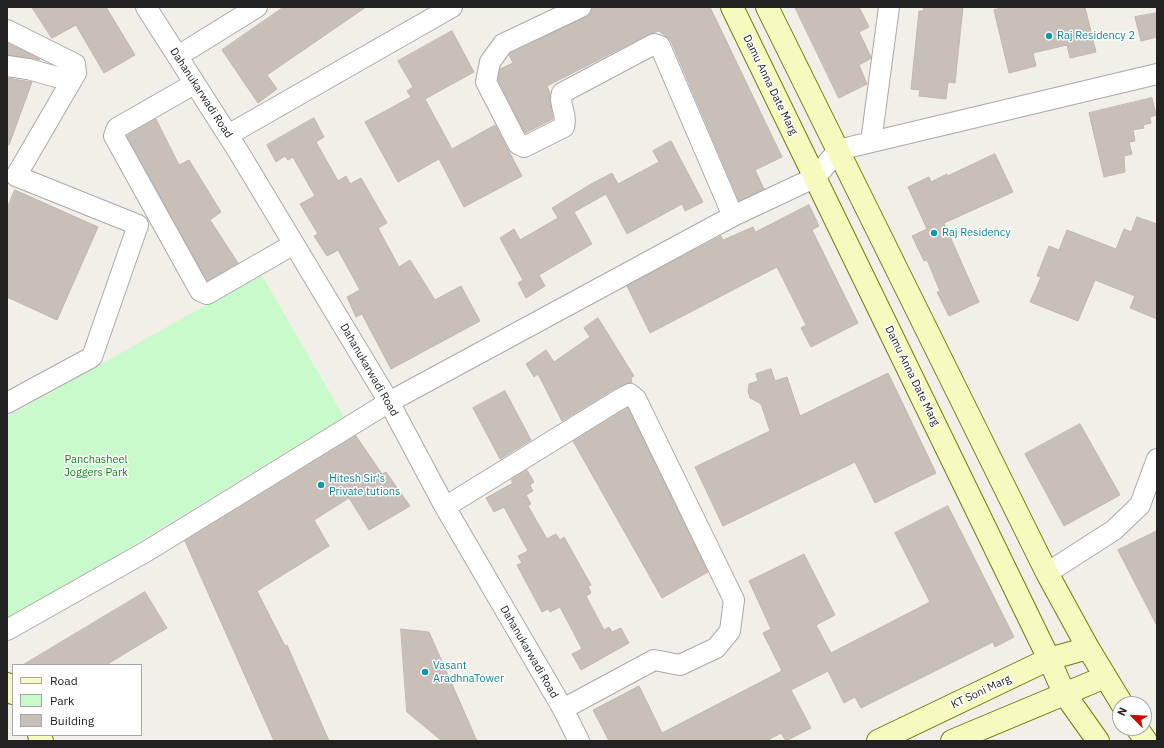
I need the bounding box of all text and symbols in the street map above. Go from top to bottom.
place label: Raj Residency 2 [1057,29,1135,43]
marker: Raj Residency 2 [1044,31,1054,41]
street label: Damu Anna Date Marg [740,33,800,137]
street label: Dahanukarwadi Road [167,45,235,141]
place label: Raj Residency [942,226,1011,240]
marker: Raj Residency [929,228,939,238]
street label: Dahanukarwadi Road [337,321,401,419]
street label: Damu Anna Date Marg [882,324,942,428]
park label: Panchasheel Joggers Park [64,453,128,479]
place label: Hitesh Sir's Private tutions [329,472,400,498]
marker: Hitesh Sir's Private tutions [316,480,326,490]
street label: Dahanukarwadi Road [497,603,561,701]
place label: Vasant AradhnaTower [433,659,504,685]
legend [12,664,142,736]
marker: Vasant AradhnaTower [420,667,430,677]
street label: KT Soni Marg [949,672,1013,712]
text: Road [50,673,78,688]
text: Park [50,693,74,708]
north arrow [1112,696,1152,736]
text: N [1114,705,1130,718]
text: Building [50,713,94,728]

